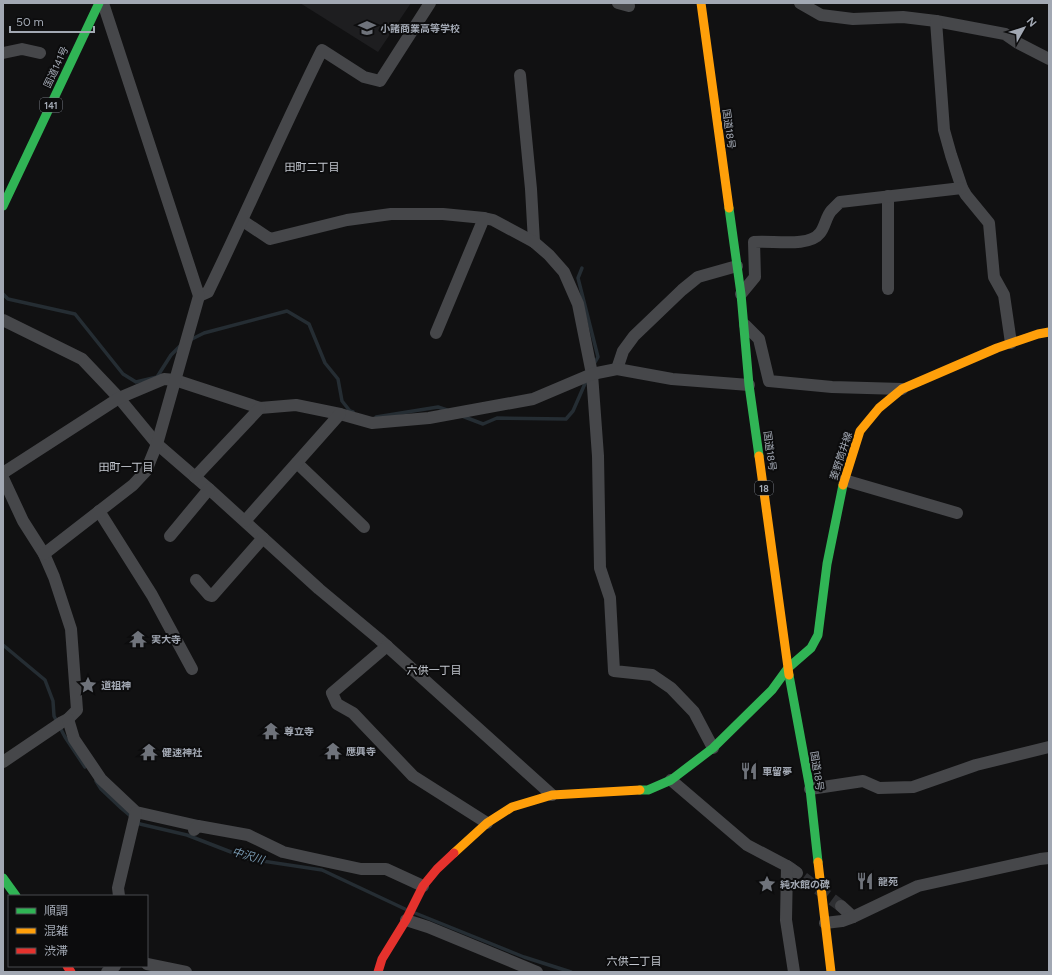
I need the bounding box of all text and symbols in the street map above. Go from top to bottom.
scale bar [10,8,94,34]
north arrow [1004,8,1044,48]
text: 50 m [16,15,44,29]
text: N [1024,15,1039,29]
school or university icon: 小諸商業高等学校 [357,18,377,38]
place label: 小諸商業高等学校 [380,22,460,35]
street label: 国道141号 [41,44,71,90]
road number: 141 [40,98,62,112]
street label: 国道18号 [720,108,738,150]
district label: 田町二丁目 [285,161,340,174]
street label: 国道18号 [761,430,779,472]
street label: 菱野筒井線 [827,430,855,482]
district label: 田町一丁目 [99,461,154,474]
road number: 18 [755,481,773,495]
temple icon: 実大寺 [128,629,148,649]
place label: 実大寺 [151,633,181,646]
district label: 六供一丁目 [407,664,462,677]
place icon: 道祖神 [78,675,98,695]
place label: 道祖神 [101,679,131,692]
temple icon: 尊立寺 [261,721,281,741]
place label: 尊立寺 [284,725,314,738]
temple icon: 應興寺 [323,741,343,761]
temple icon: 健速神社 [139,742,159,762]
place label: 應興寺 [346,745,376,758]
place label: 健速神社 [161,746,203,759]
street label: 国道18号 [807,750,827,792]
restaurant icon: 車留夢 [739,761,759,781]
place label: 車留夢 [762,765,792,778]
water label: 中沢川 [230,845,267,867]
restaurant icon: 龍苑 [855,871,875,891]
place icon: 純水館の碑 [757,874,777,894]
place label: 龍苑 [878,875,898,888]
place label: 純水館の碑 [780,878,830,891]
legend [8,895,148,967]
text: 順調 [44,904,68,918]
text: 混雑 [44,924,68,938]
text: 渋滞 [44,944,68,958]
district label: 六供二丁目 [607,955,662,968]

